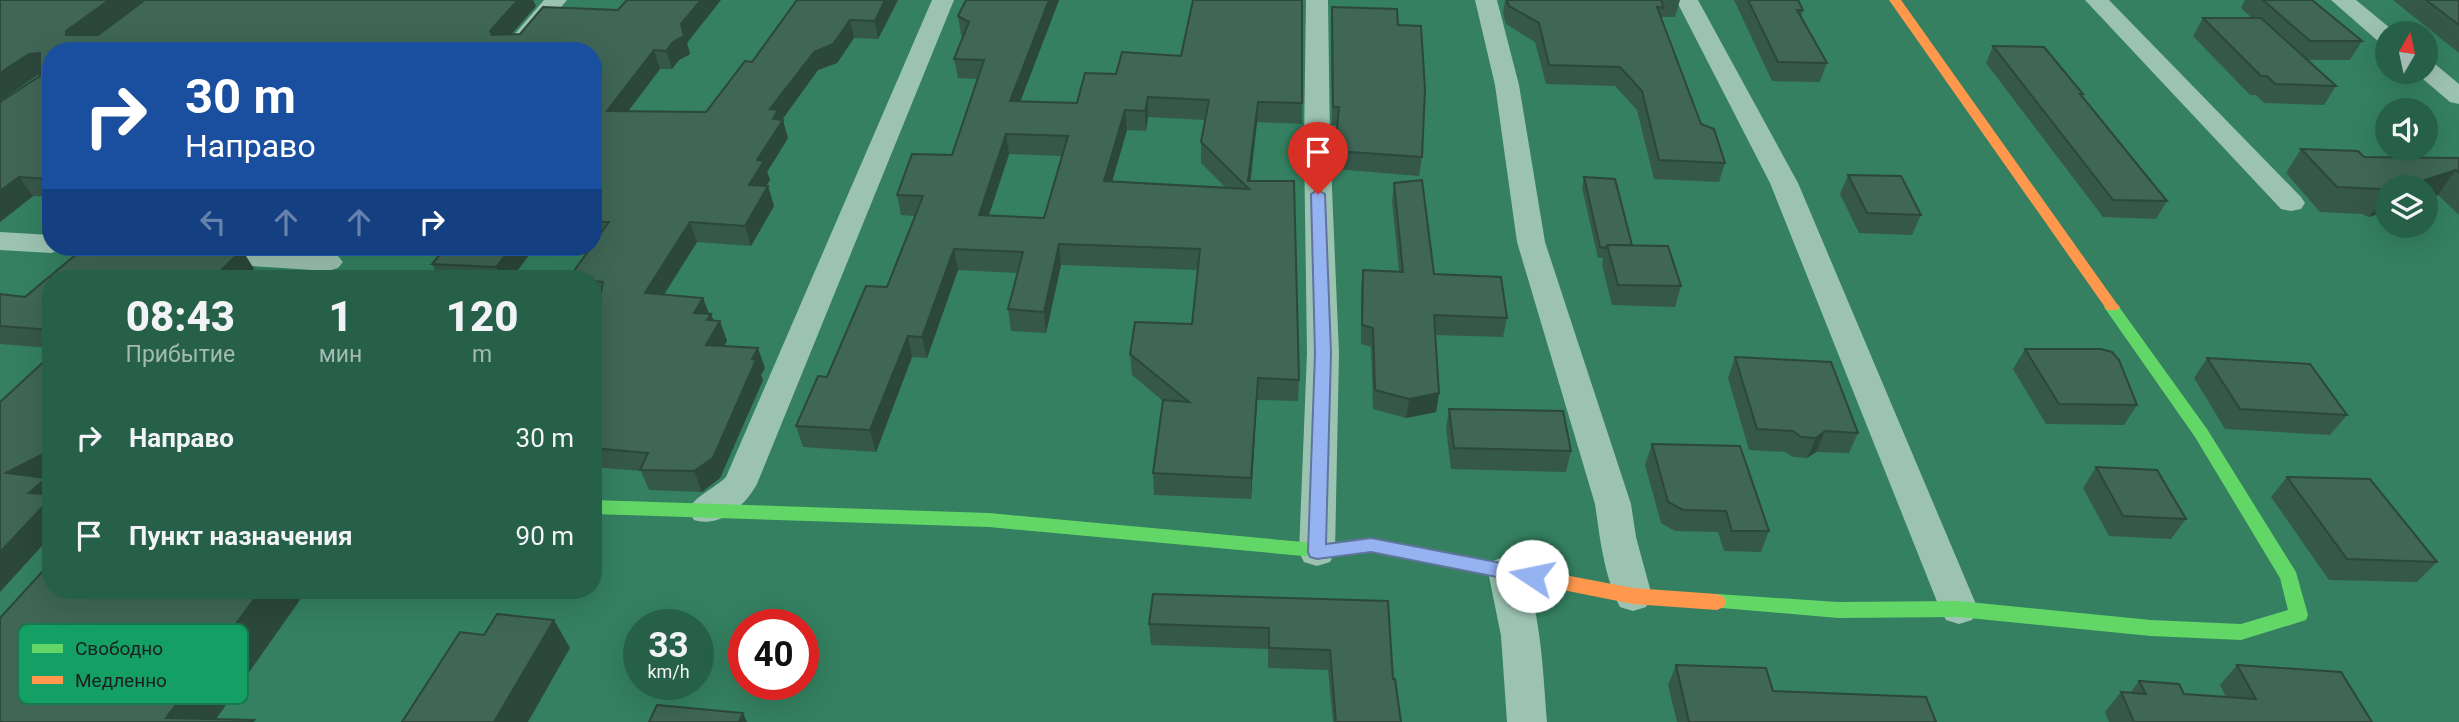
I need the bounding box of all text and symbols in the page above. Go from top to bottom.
north arrow [2375,21,2438,84]
map controls [2375,21,2438,238]
text: 30 m [185,68,296,125]
icon: right [70,70,161,161]
button: sound [2375,98,2438,161]
pin [1288,122,1348,194]
text: Направо [185,127,316,165]
icon: arrive [1299,133,1337,171]
button: layers [2375,175,2438,238]
icon: left [194,203,232,241]
icon: ahead [267,203,305,241]
icon: ahead [340,203,378,241]
icon: right [413,203,451,241]
text: 08:43 [126,292,235,341]
text: 1 [328,292,353,341]
text: 120 [446,292,519,341]
text: Прибытие [126,341,235,368]
text: мин [319,341,362,368]
text: m [472,341,492,368]
icon: right [70,419,108,457]
text: Направо [129,423,234,453]
text: 30 m [516,423,574,453]
icon: arrive [70,517,108,555]
text: Пункт назначения [129,521,353,551]
text: 90 m [516,521,574,551]
position arrow [1495,539,1569,613]
speed limit sign: 40 [728,609,819,700]
legend [18,624,248,704]
text: 33 [648,625,689,666]
text: Свободно [75,637,163,660]
text: km/h [647,661,690,682]
text: Медленно [75,669,167,692]

